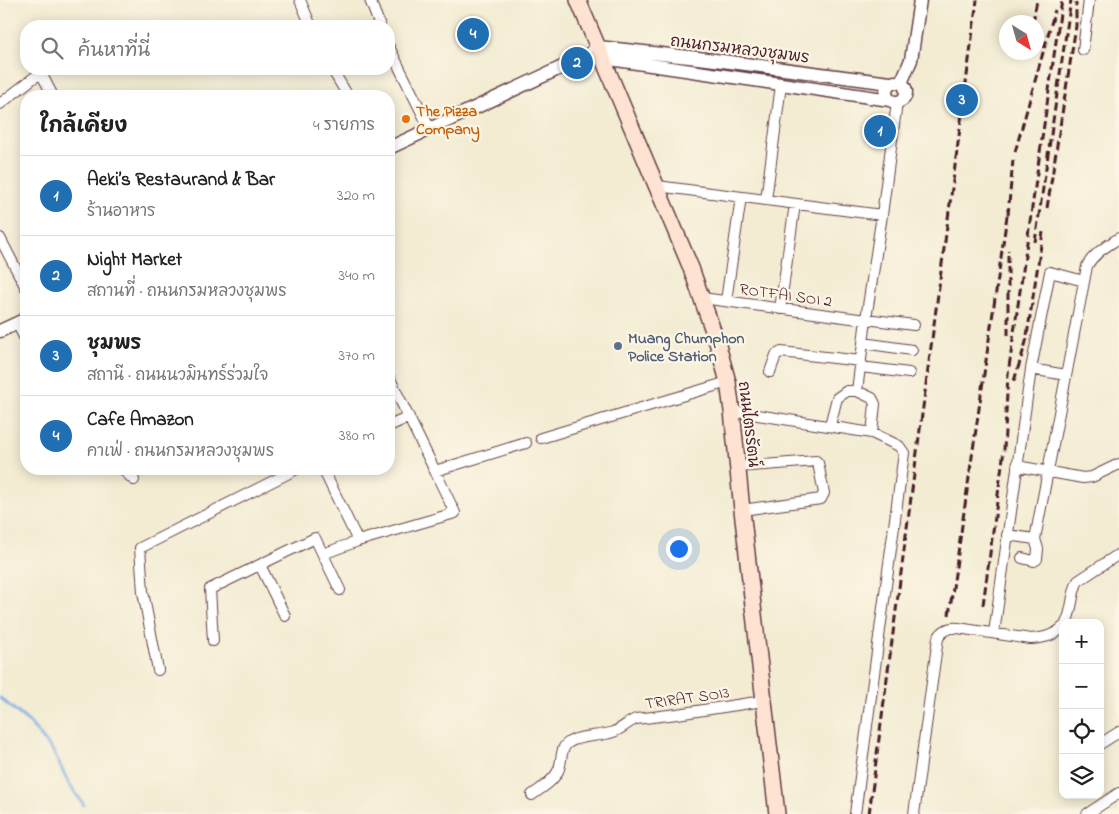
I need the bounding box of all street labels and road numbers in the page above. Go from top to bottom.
street label: ถนนกรมหลวงชุมพร [669,30,811,70]
street label: ROTFAI SOI 2 [738,278,834,314]
street label: ถนนไตรรัตน์ [731,380,766,469]
street label: TRIRAT SOI3 [644,681,731,717]

